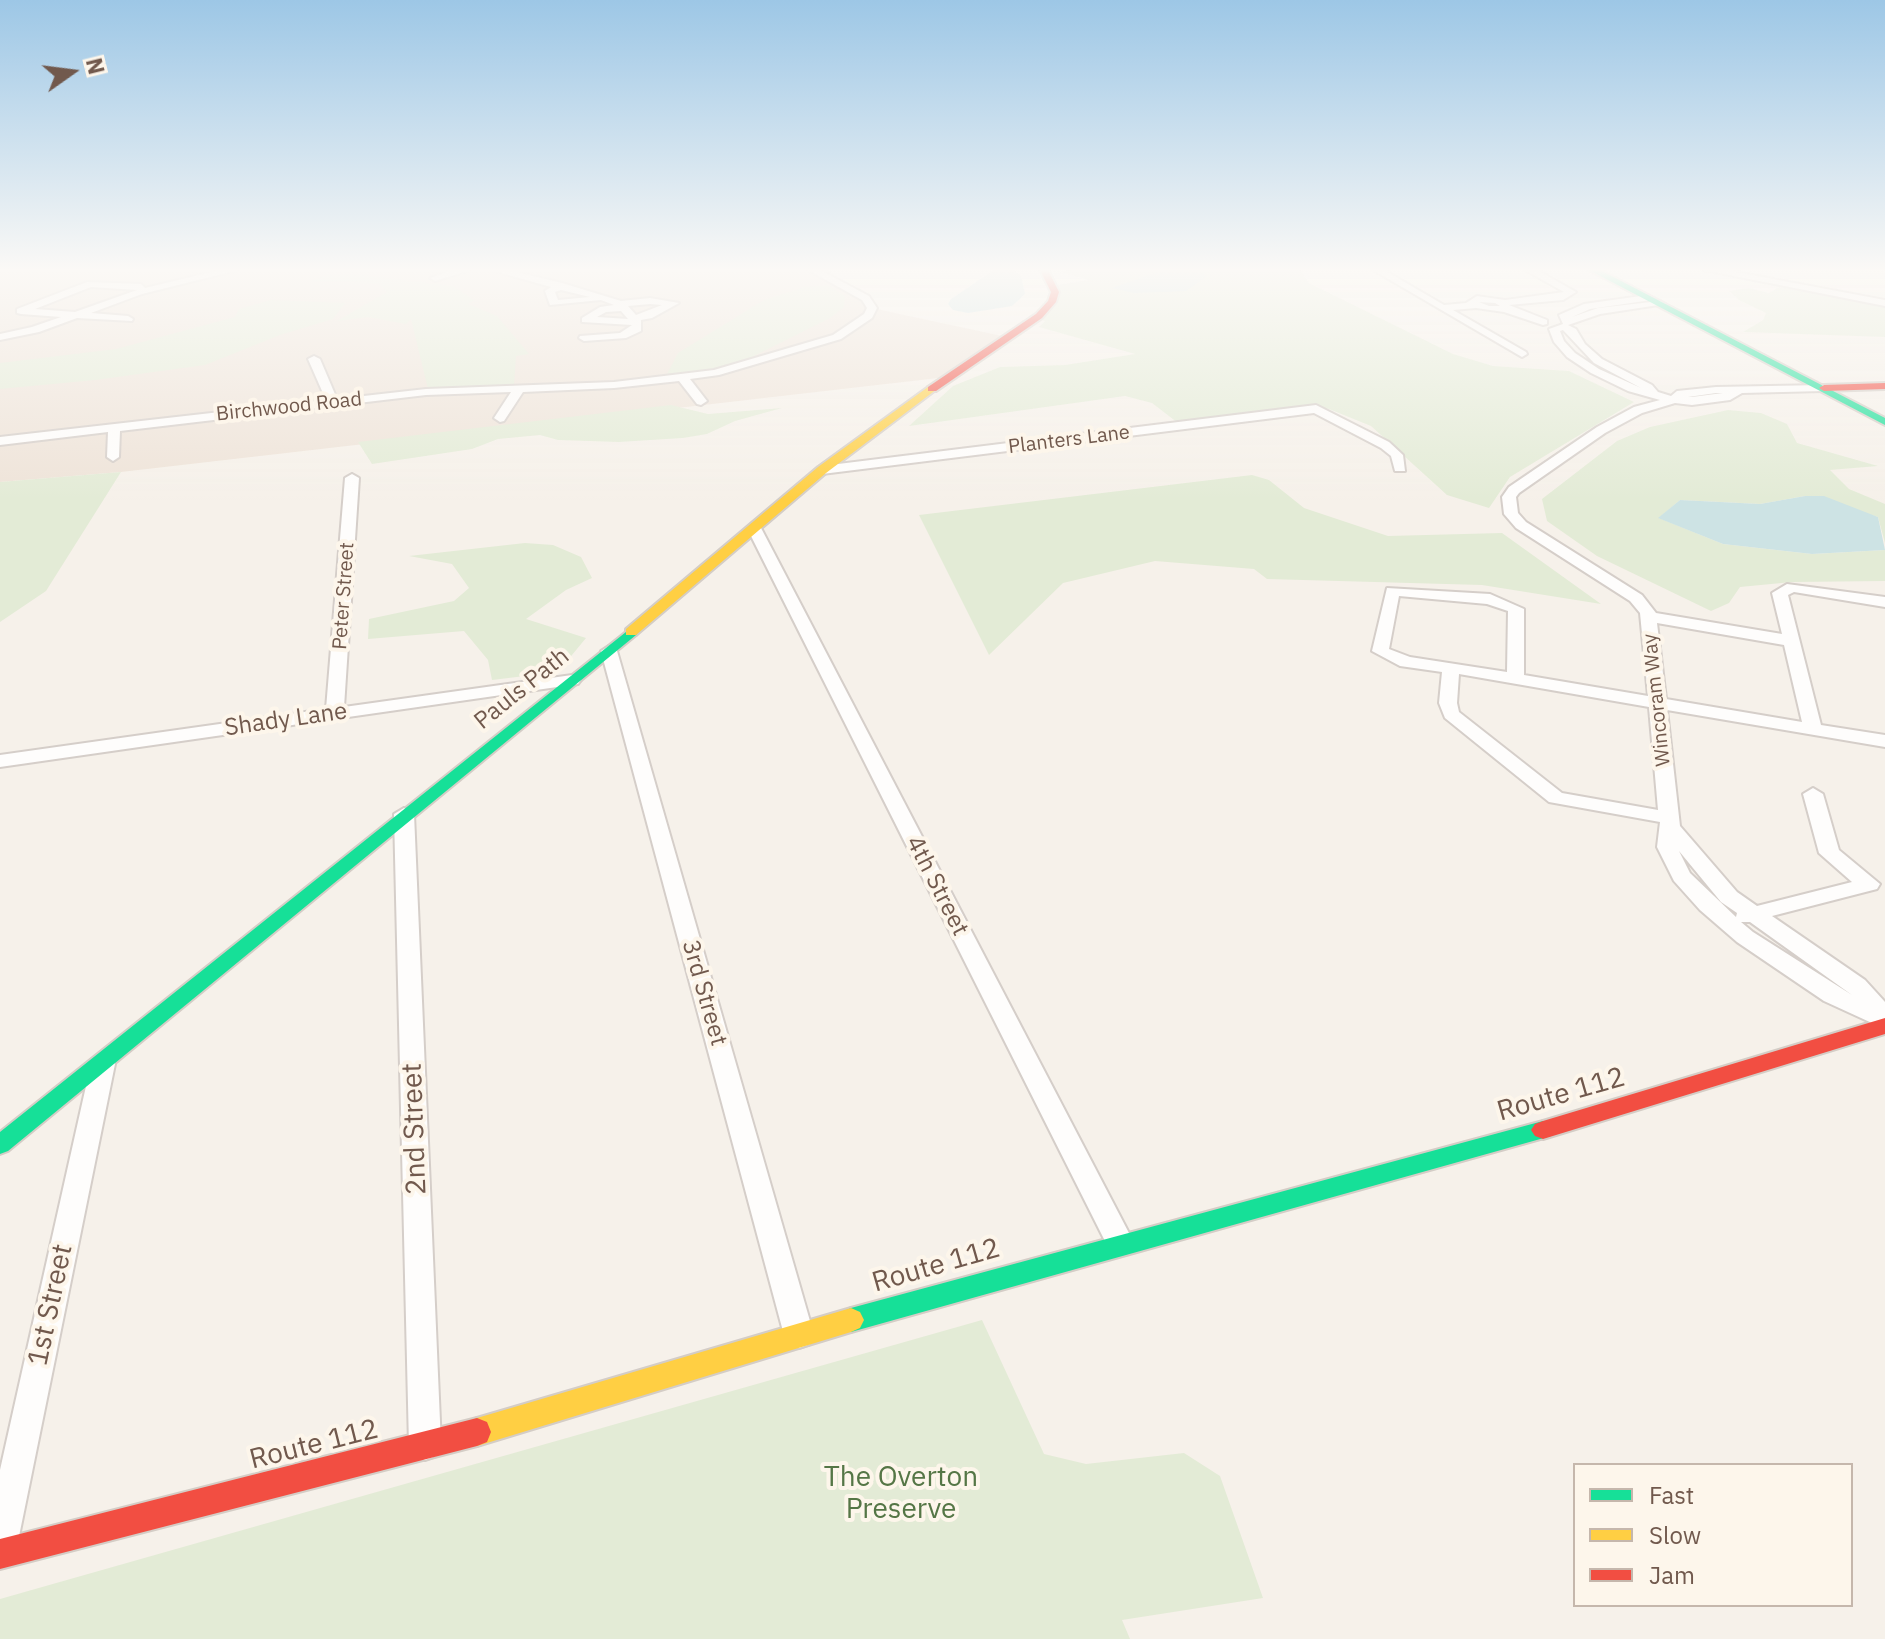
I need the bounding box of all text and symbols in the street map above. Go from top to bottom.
north arrow [32,32,112,112]
text: N [80,55,112,77]
street label: Birchwood Road [215,387,363,427]
street label: Planters Lane [1007,421,1131,459]
street label: Peter Street [328,542,360,650]
street label: Wincoram Way [1638,632,1676,768]
street label: Pauls Path [469,642,575,736]
street label: Shady Lane [223,697,349,743]
street label: 4th Street [900,831,974,941]
street label: 3rd Street [675,937,733,1049]
street label: Route 112 [1493,1061,1629,1129]
street label: 2nd Street [396,1062,434,1196]
street label: Route 112 [868,1232,1004,1300]
street label: 1st Street [22,1241,80,1369]
street label: Route 112 [246,1413,382,1477]
park label: The Overton Preserve [824,1461,978,1527]
legend [1573,1463,1853,1607]
text: Fast [1649,1479,1694,1511]
text: Slow [1649,1519,1701,1551]
text: Jam [1649,1559,1695,1591]

